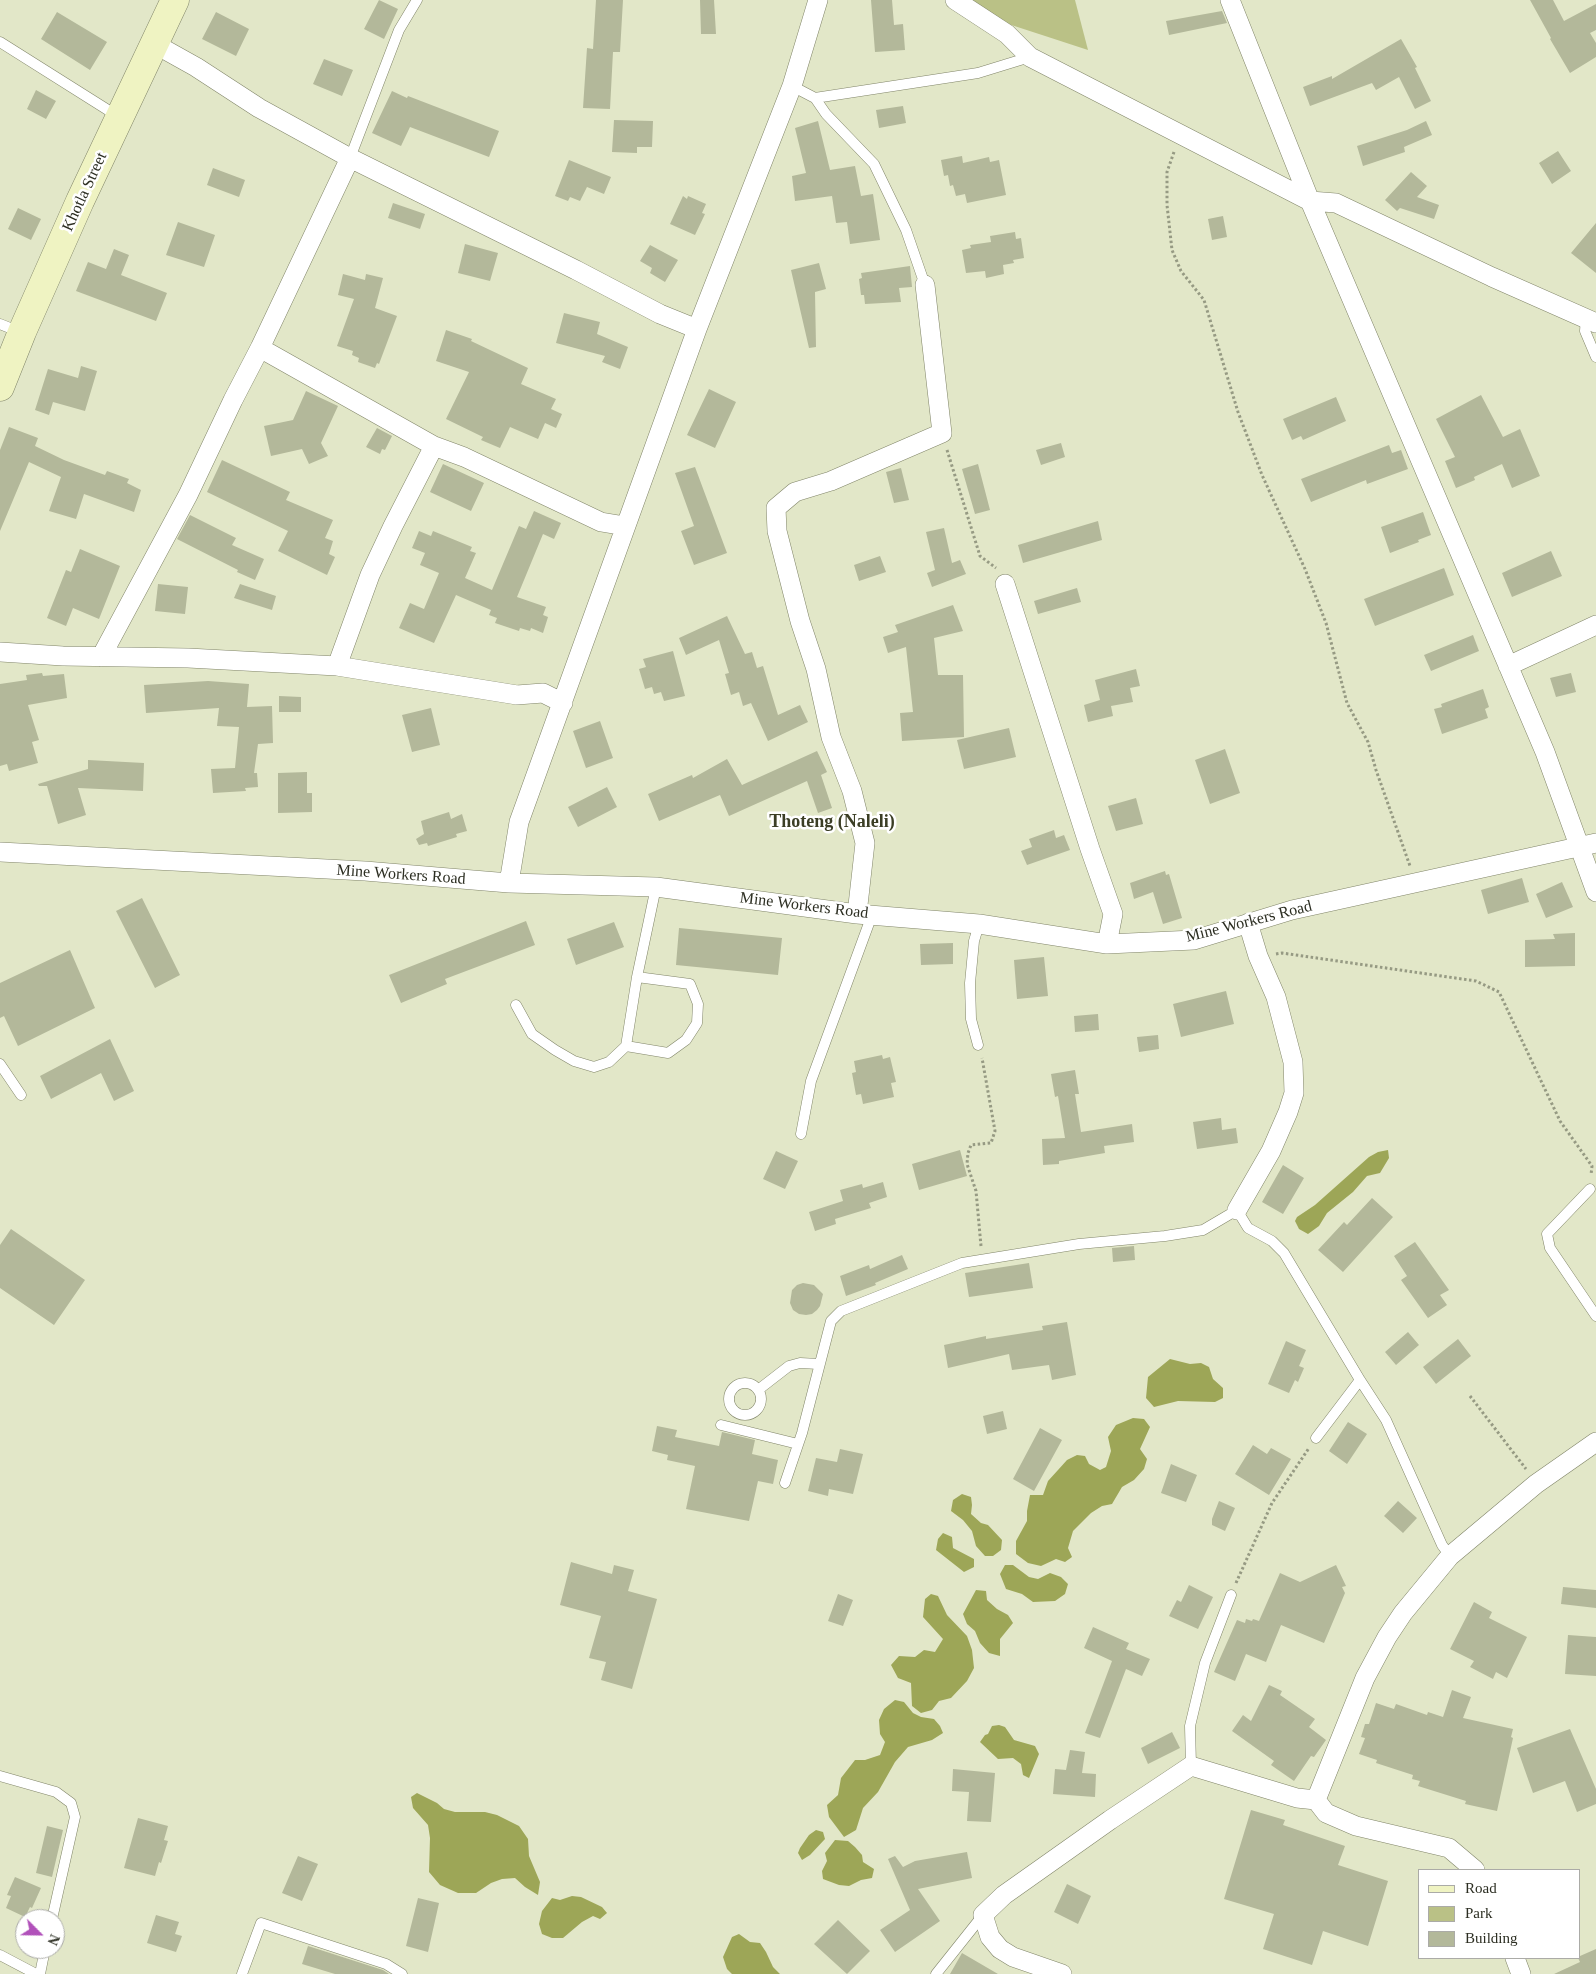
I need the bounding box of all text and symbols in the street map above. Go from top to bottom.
street label: Khotla Street [58,149,112,235]
district label: Thoteng (Naleli) [769,811,895,833]
street label: Mine Workers Road [336,861,466,889]
street label: Mine Workers Road [739,889,869,923]
street label: Mine Workers Road [1184,897,1314,947]
legend [1418,1869,1581,1959]
text: Road [1465,1880,1497,1896]
text: Park [1465,1905,1493,1921]
north arrow [15,1909,65,1959]
text: Building [1465,1930,1518,1946]
text: N [44,1932,62,1947]

